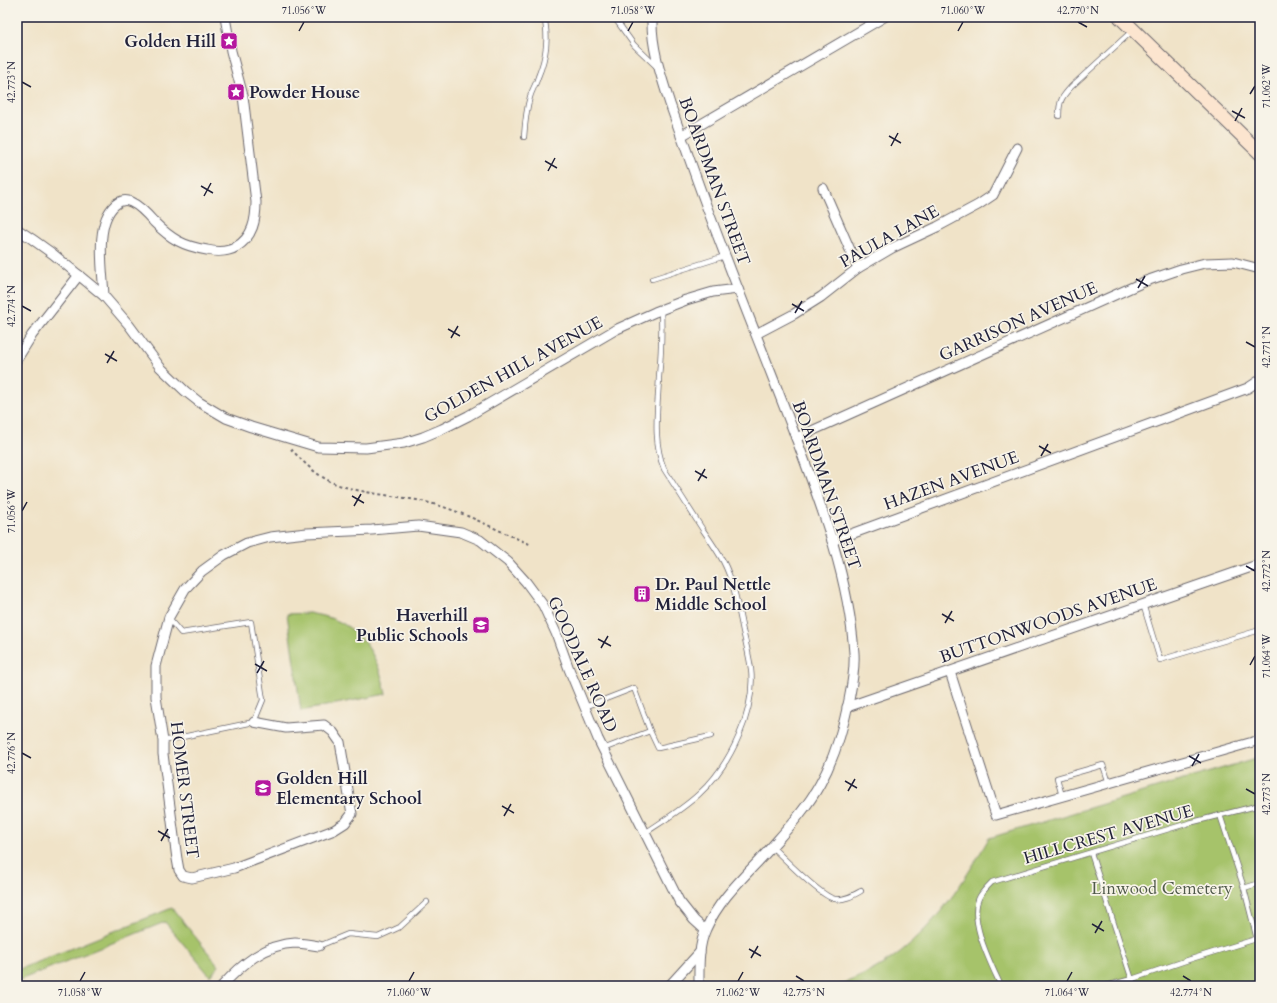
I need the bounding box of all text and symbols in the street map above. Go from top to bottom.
text: 71.056°W [282,4,327,18]
text: 71.058°W [611,4,656,18]
text: 71.060°W [941,4,986,18]
text: 42.770°N [1057,4,1099,18]
place label: Golden Hill [124,30,216,53]
place icon: Golden Hill [219,31,239,51]
text: 42.773°N [5,61,19,103]
text: 71.062°W [1260,63,1274,108]
place label: Powder House [249,81,360,104]
place icon: Powder House [226,82,246,102]
street label: BOARDMAN STREET [673,94,756,268]
street label: PAULA LANE [835,200,943,273]
street label: GARRISON AVENUE [935,276,1101,367]
text: 42.774°N [5,285,19,327]
street label: GOLDEN HILL AVENUE [420,311,607,428]
text: 42.771°N [1260,326,1274,368]
street label: BOARDMAN STREET [787,398,866,573]
street label: HAZEN AVENUE [881,445,1022,516]
text: 71.056°W [5,488,19,533]
text: 42.772°N [1260,550,1274,592]
street label: BUTTONWOODS AVENUE [936,572,1160,669]
place label: Dr. Paul Nettle Middle School [655,573,771,616]
building icon: Dr. Paul Nettle Middle School [632,584,652,604]
street label: GOODALE ROAD [542,593,623,736]
place label: Haverhill Public Schools [356,604,468,647]
school or university icon: Haverhill Public Schools [471,615,491,635]
text: 71.064°W [1260,633,1274,678]
street label: HOMER STREET [165,720,204,860]
text: 42.776°N [5,732,19,774]
place label: Golden Hill Elementary School [276,767,422,810]
text: 42.773°N [1260,773,1274,815]
school or university icon: Golden Hill Elementary School [253,778,273,798]
street label: HILLCREST AVENUE [1021,799,1196,870]
park label: Linwood Cemetery [1091,877,1233,900]
text: 71.058°W [58,986,103,1000]
text: 71.060°W [387,986,432,1000]
text: 71.062°W [716,986,761,1000]
text: 42.775°N [783,986,825,1000]
text: 71.064°W [1045,986,1090,1000]
text: 42.774°N [1170,986,1212,1000]

